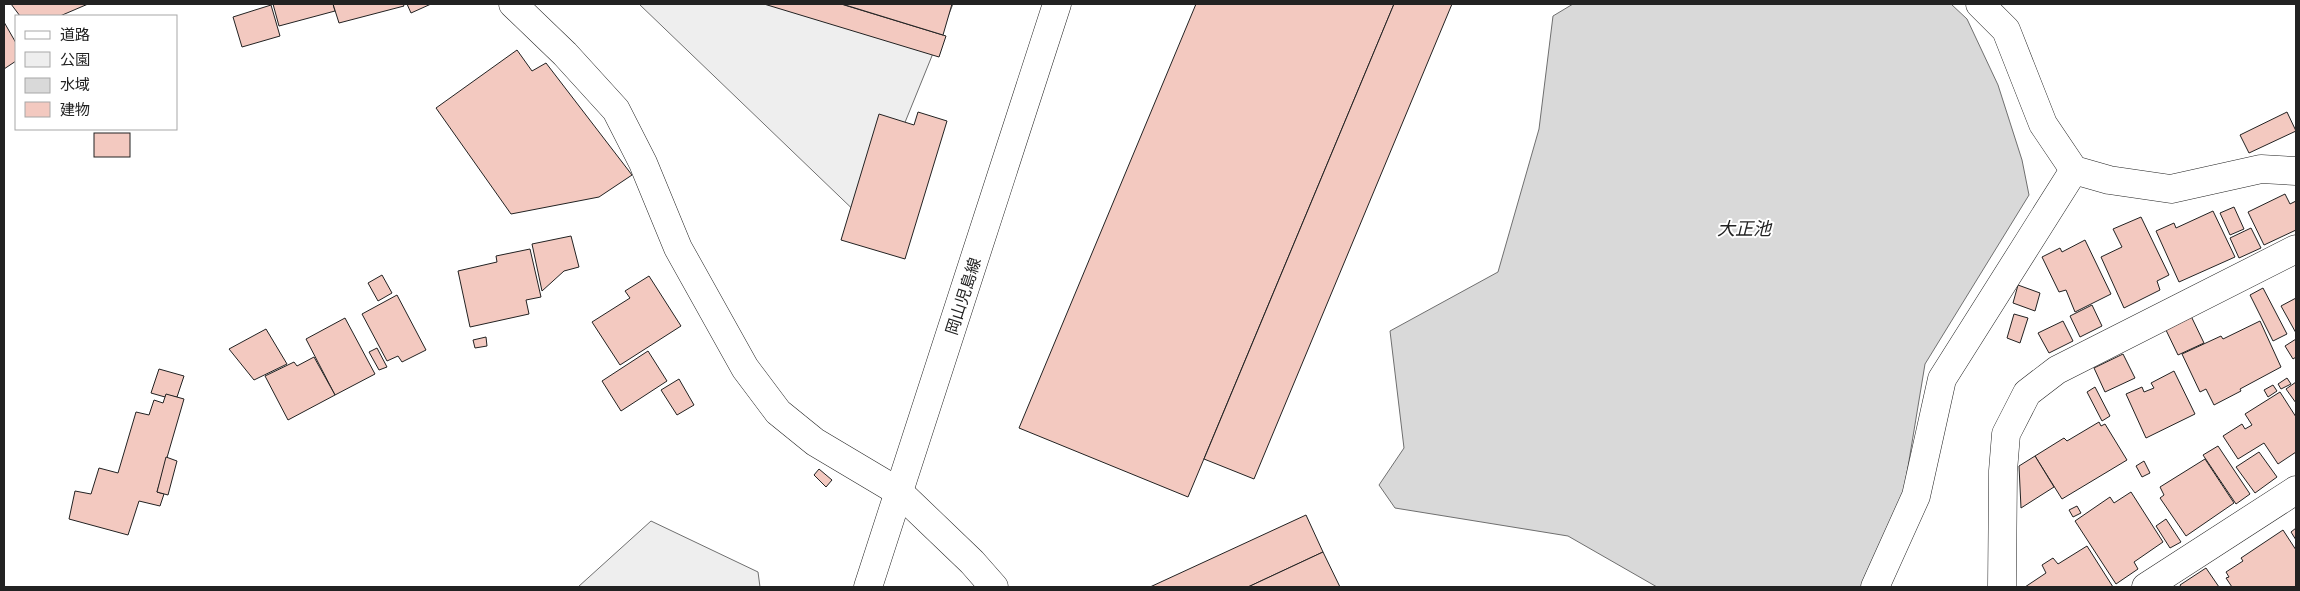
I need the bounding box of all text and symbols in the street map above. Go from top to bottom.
legend [15,15,178,130]
text: 道路 [60,25,90,44]
text: 公園 [60,50,90,69]
text: 水域 [60,75,90,94]
text: 建物 [60,100,90,119]
water label: 大正池 [1717,218,1773,240]
street label: 岡山児島線 [942,255,985,337]

